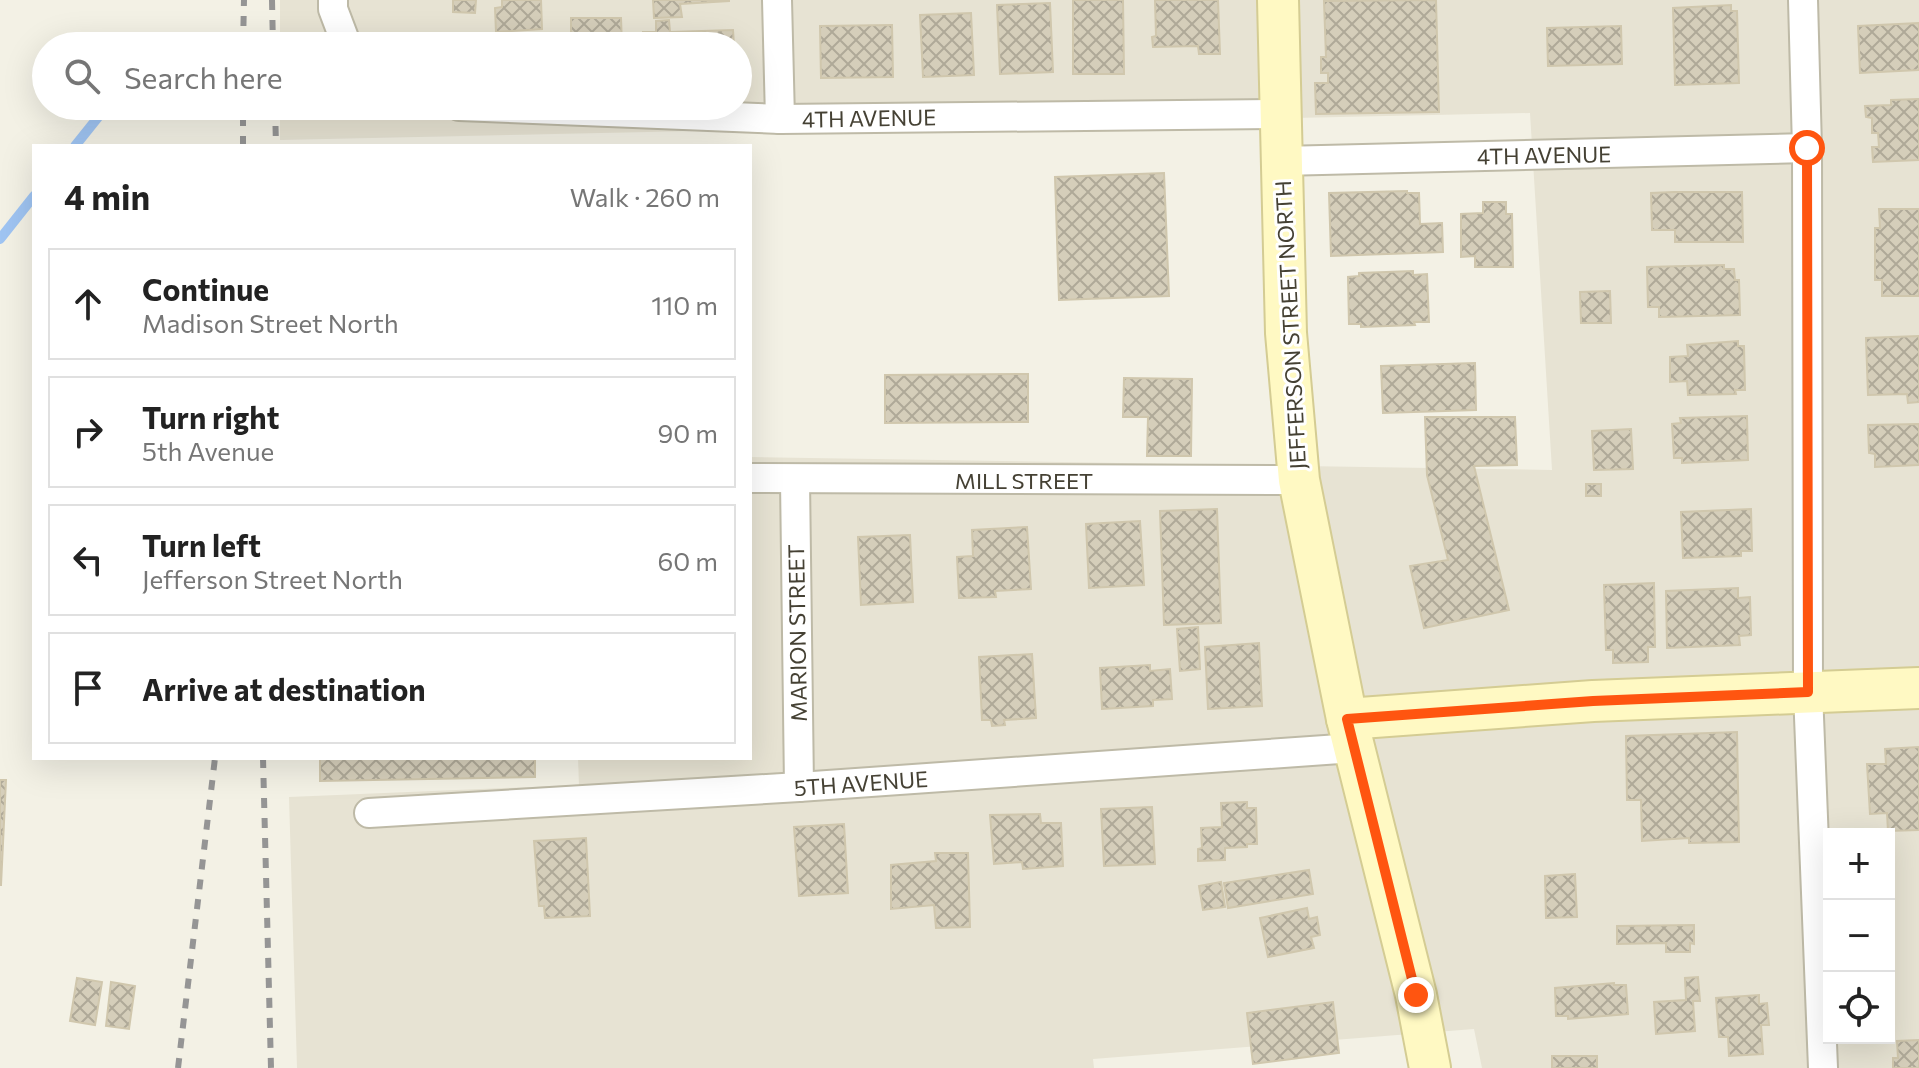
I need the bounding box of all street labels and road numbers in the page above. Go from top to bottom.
street label: 4TH AVENUE [802,103,936,133]
street label: 4TH AVENUE [1477,140,1611,170]
street label: JEFFERSON STREET NORTH [1269,180,1311,470]
street label: MILL STREET [955,467,1093,494]
street label: MARION STREET [782,544,812,722]
street label: 5TH AVENUE [793,765,929,801]

